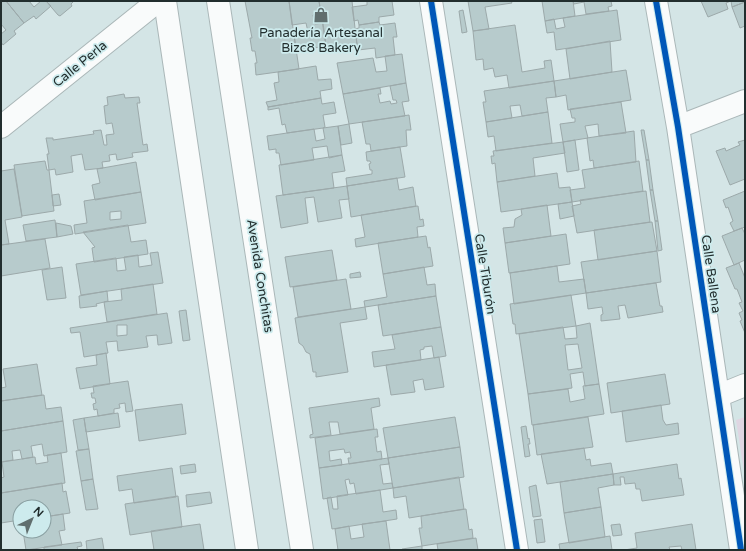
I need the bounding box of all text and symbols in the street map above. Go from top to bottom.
shop icon: Panadería Artesanal Bizc8 Bakery [312,6,330,24]
place label: Panadería Artesanal Bizc8 Bakery [259,25,383,56]
street label: Calle Perla [50,37,110,91]
street label: Avenida Conchitas [243,218,277,334]
street label: Calle Tiburón [471,233,499,315]
street label: Calle Ballena [698,234,724,314]
north arrow [12,499,52,539]
text: N [31,504,46,520]

